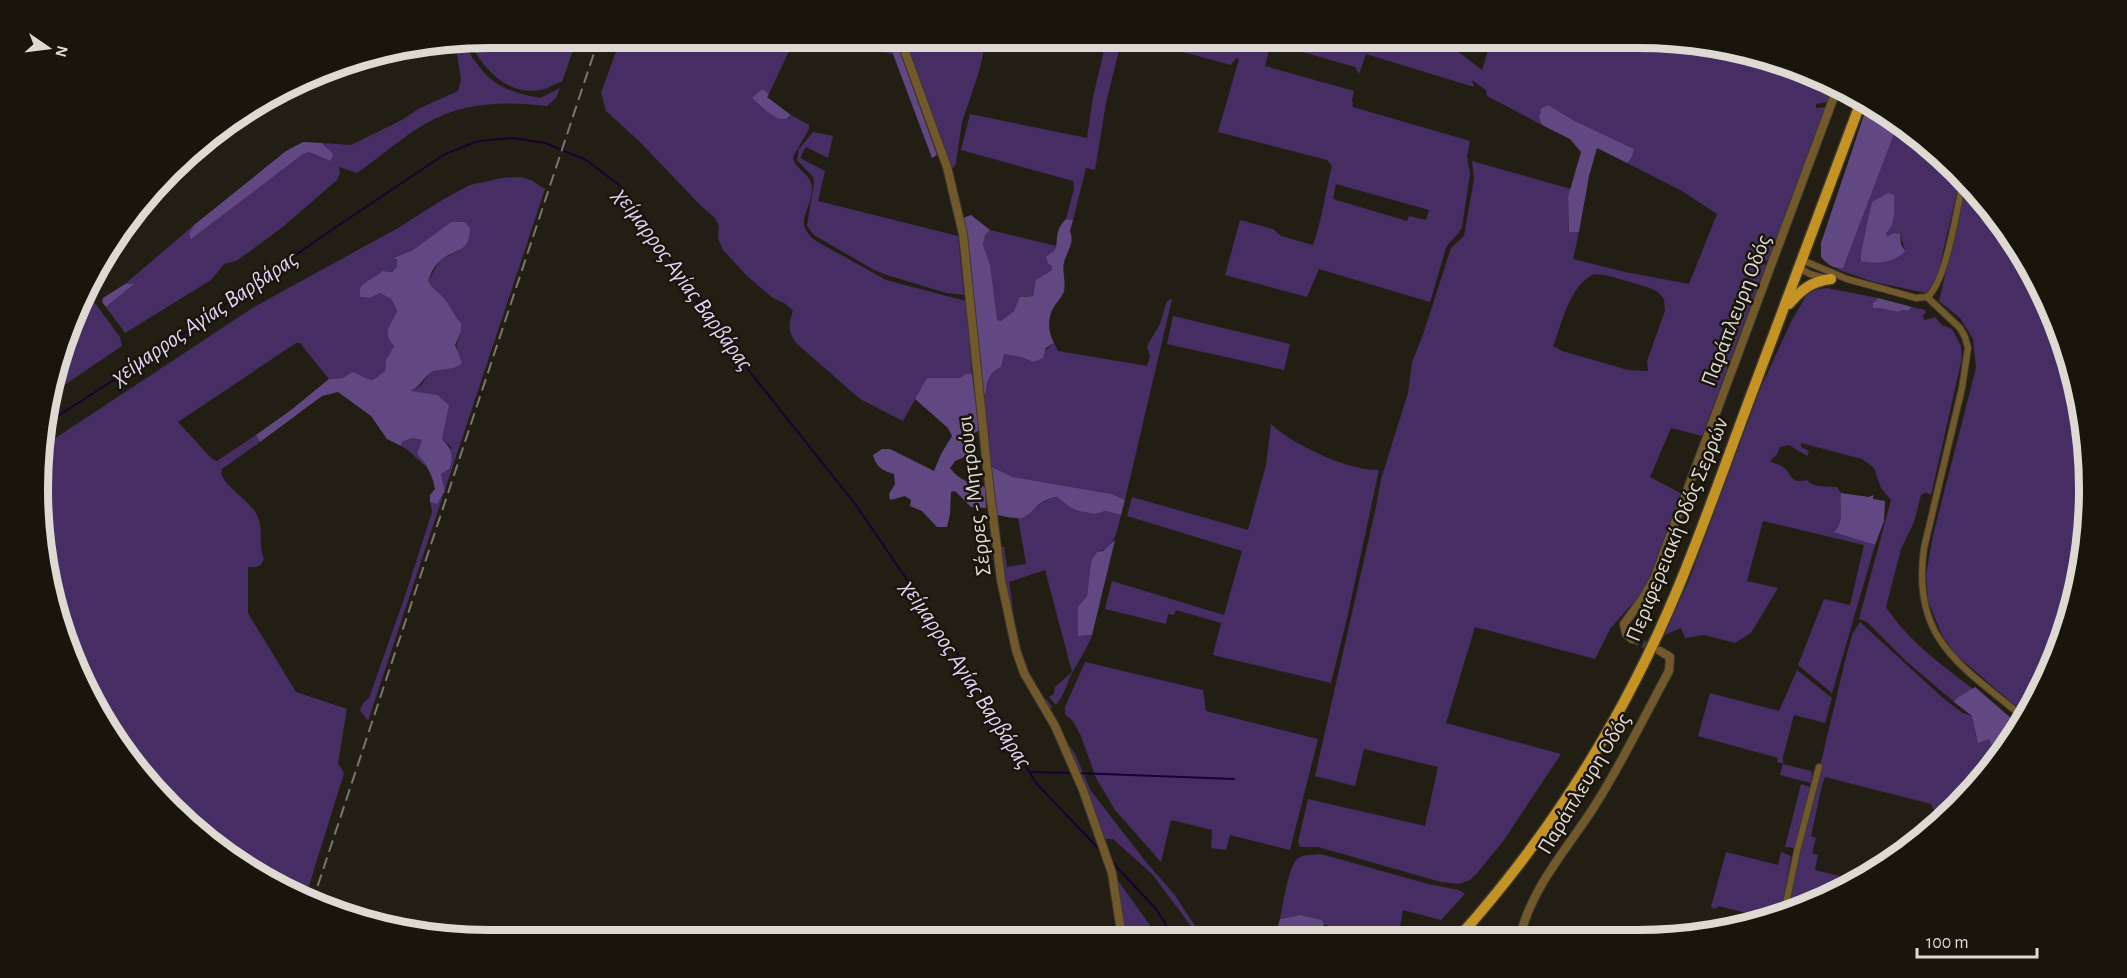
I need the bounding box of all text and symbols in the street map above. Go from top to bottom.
north arrow [18,18,78,78]
text: N [52,44,71,59]
water label: χείμαρρος Αγίας Βαρβάρας [609,183,758,376]
street label: Παράπλευρη Οδός [1697,232,1775,389]
water label: χείμαρρος Αγίας Βαρβάρας [106,246,303,390]
street label: Περιφερειακή Οδός Σερρών [1622,414,1732,644]
street label: Σέρρες - Μητρούσι [953,415,995,577]
water label: χείμαρρος Αγίας Βαρβάρας [896,575,1036,774]
street label: Παράπλευρη Οδός [1533,709,1634,858]
scale bar [1917,921,2037,959]
text: 100 m [1926,934,1969,952]

